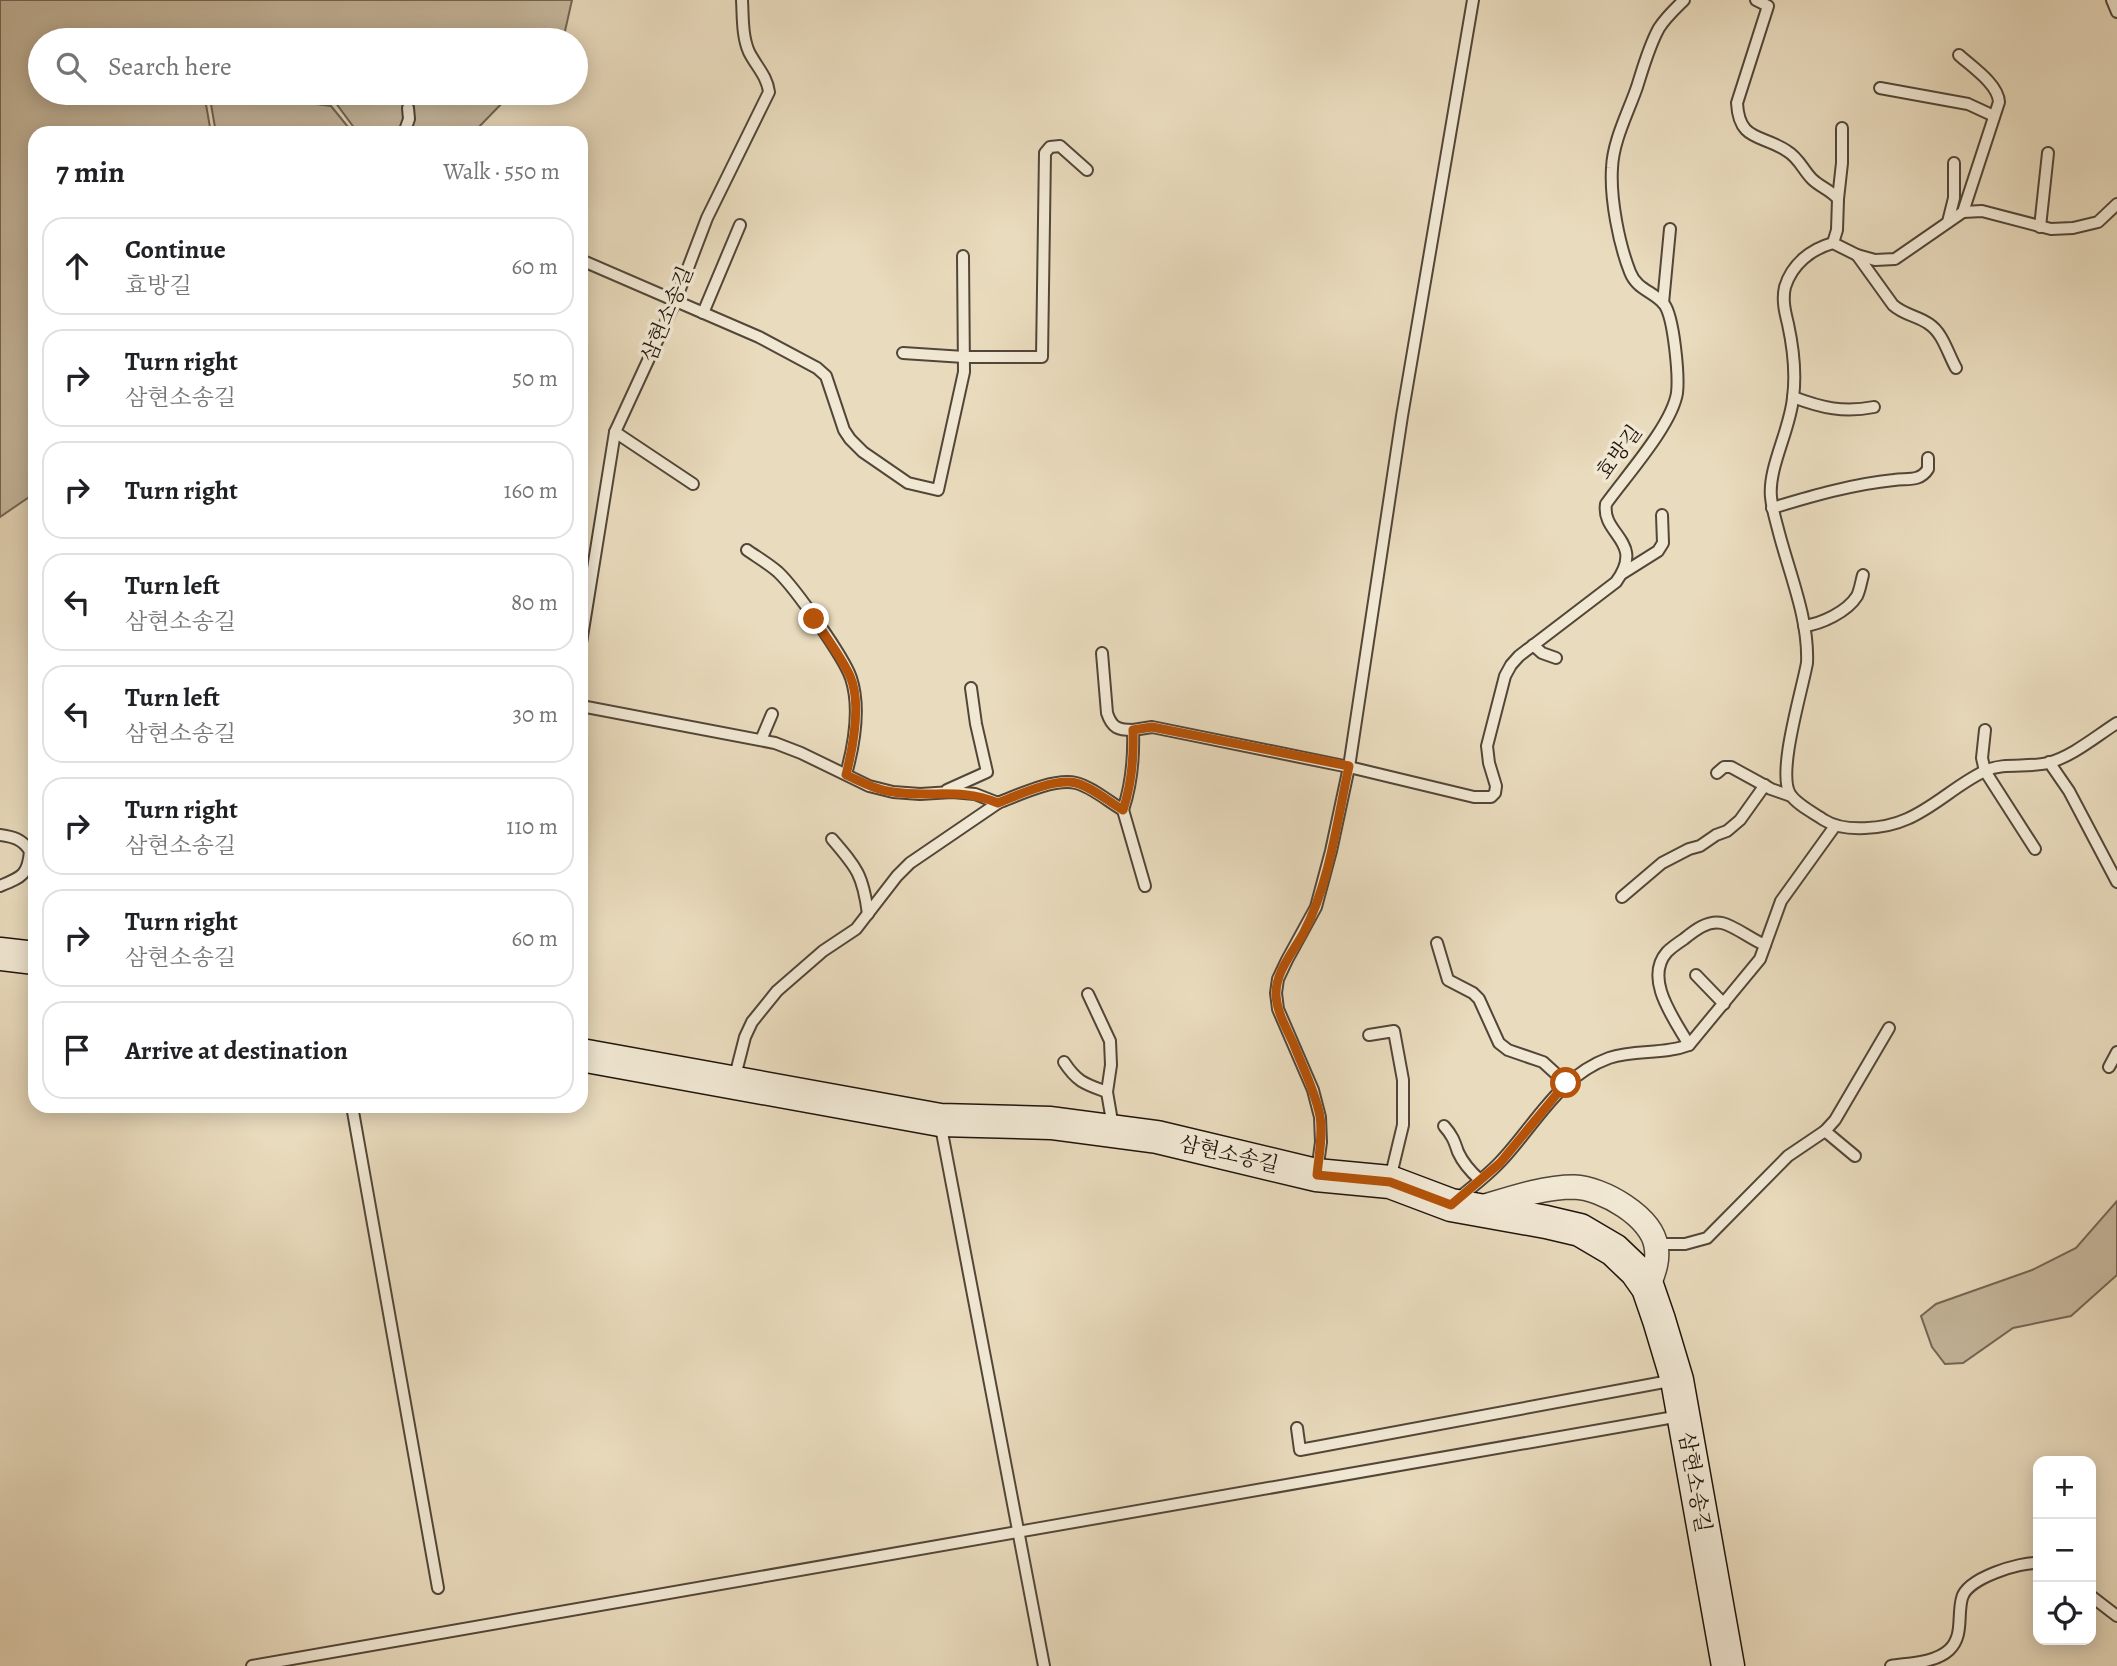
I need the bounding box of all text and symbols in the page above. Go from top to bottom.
search box [28,28,588,105]
icon: search [52,48,90,86]
text: Search here [108,49,232,84]
text: 7 min [56,152,125,192]
text: Walk · 550 m [443,156,560,187]
text: Continue [125,232,226,267]
icon: ahead [58,247,96,285]
text: 60 m [511,251,558,282]
street label: 삼현소송길 [634,262,700,366]
text: 효방길 [125,270,192,301]
text: Turn right [125,344,238,379]
icon: right [58,359,96,397]
text: 50 m [512,363,558,394]
text: 삼현소송길 [125,382,236,413]
street label: 효방길 [1590,419,1648,485]
icon: right [58,471,96,509]
text: Turn right [125,473,238,508]
text: 160 m [504,475,558,506]
text: Turn left [125,568,220,603]
icon: left [58,583,96,621]
text: 80 m [511,587,558,618]
route end [798,603,829,634]
text: 삼현소송길 [125,606,236,637]
text: Turn left [125,680,220,715]
icon: left [58,695,96,733]
text: 30 m [512,699,558,730]
text: 삼현소송길 [125,718,236,749]
text: Turn right [125,792,238,827]
icon: right [58,807,96,845]
text: 110 m [506,811,558,842]
text: 삼현소송길 [125,830,236,861]
text: Turn right [125,904,238,939]
icon: right [58,919,96,957]
text: 60 m [511,923,558,954]
text: 삼현소송길 [125,942,236,973]
icon: arrive [58,1031,96,1069]
text: Arrive at destination [125,1033,348,1068]
route start [1550,1067,1581,1098]
street label: 삼현소송길 [1176,1129,1282,1179]
street label: 삼현소송길 [1672,1430,1718,1534]
map controls [2033,1456,2096,1645]
button: + [2033,1456,2096,1519]
button: − [2033,1519,2096,1582]
button: locate [2033,1582,2096,1645]

